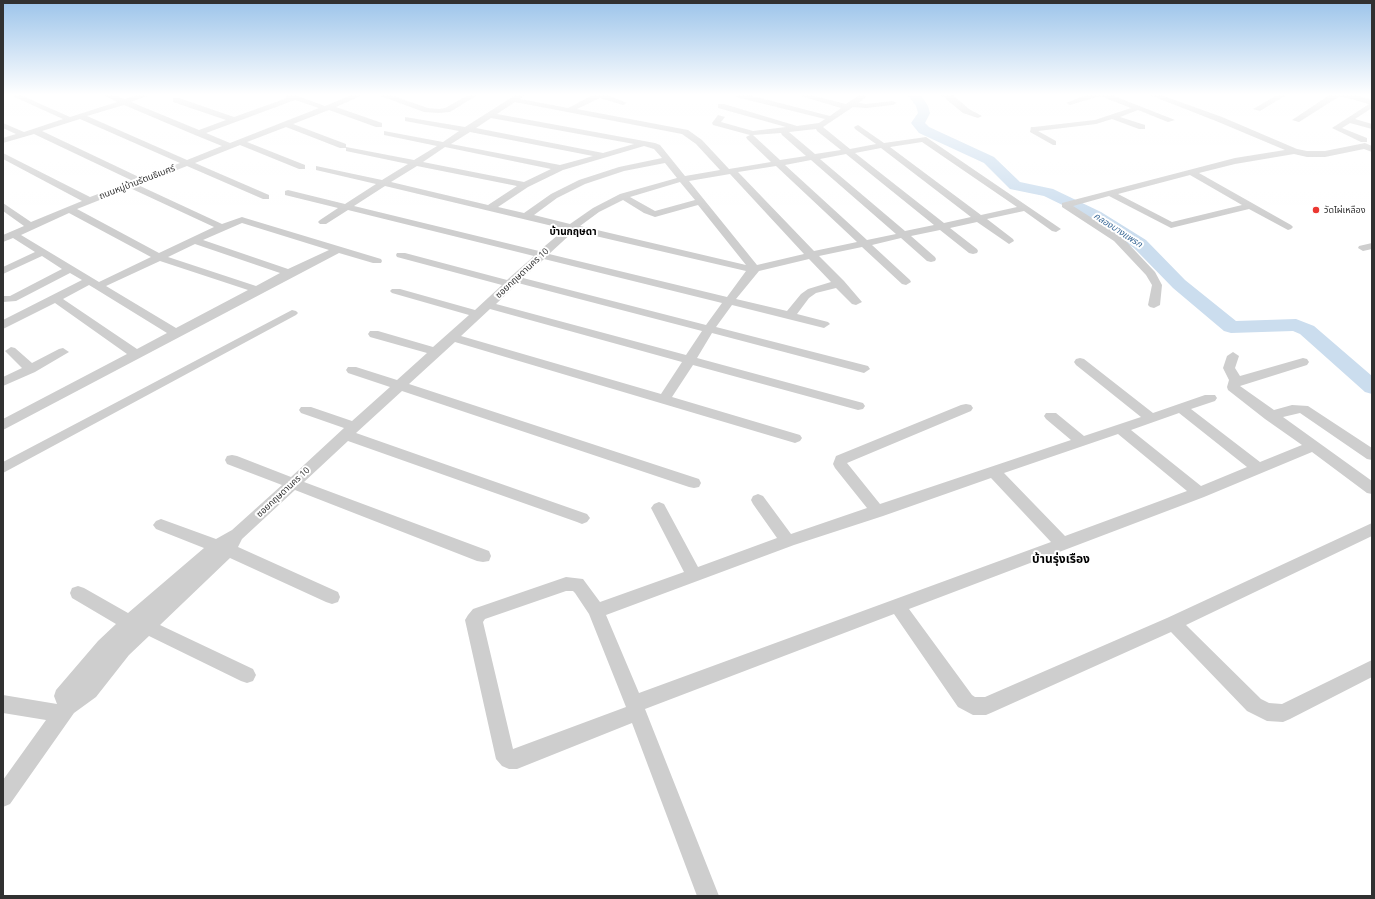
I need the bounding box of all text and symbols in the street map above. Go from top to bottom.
street label: ถนนหมู่บ้านรัตนธิเบศร์ [98,163,176,201]
marker: วัดไผ่เหลือง [1311,205,1321,215]
place label: วัดไผ่เหลือง [1324,205,1366,215]
water label: คลองบางแพรก [1092,210,1144,250]
district label: บ้านกฤษดา [549,226,597,238]
street label: ซอยกฤษดานคร 10 [493,246,551,300]
street label: ซอยกฤษดานคร 10 [254,465,312,519]
district label: บ้านรุ่งเรือง [1032,552,1090,566]

